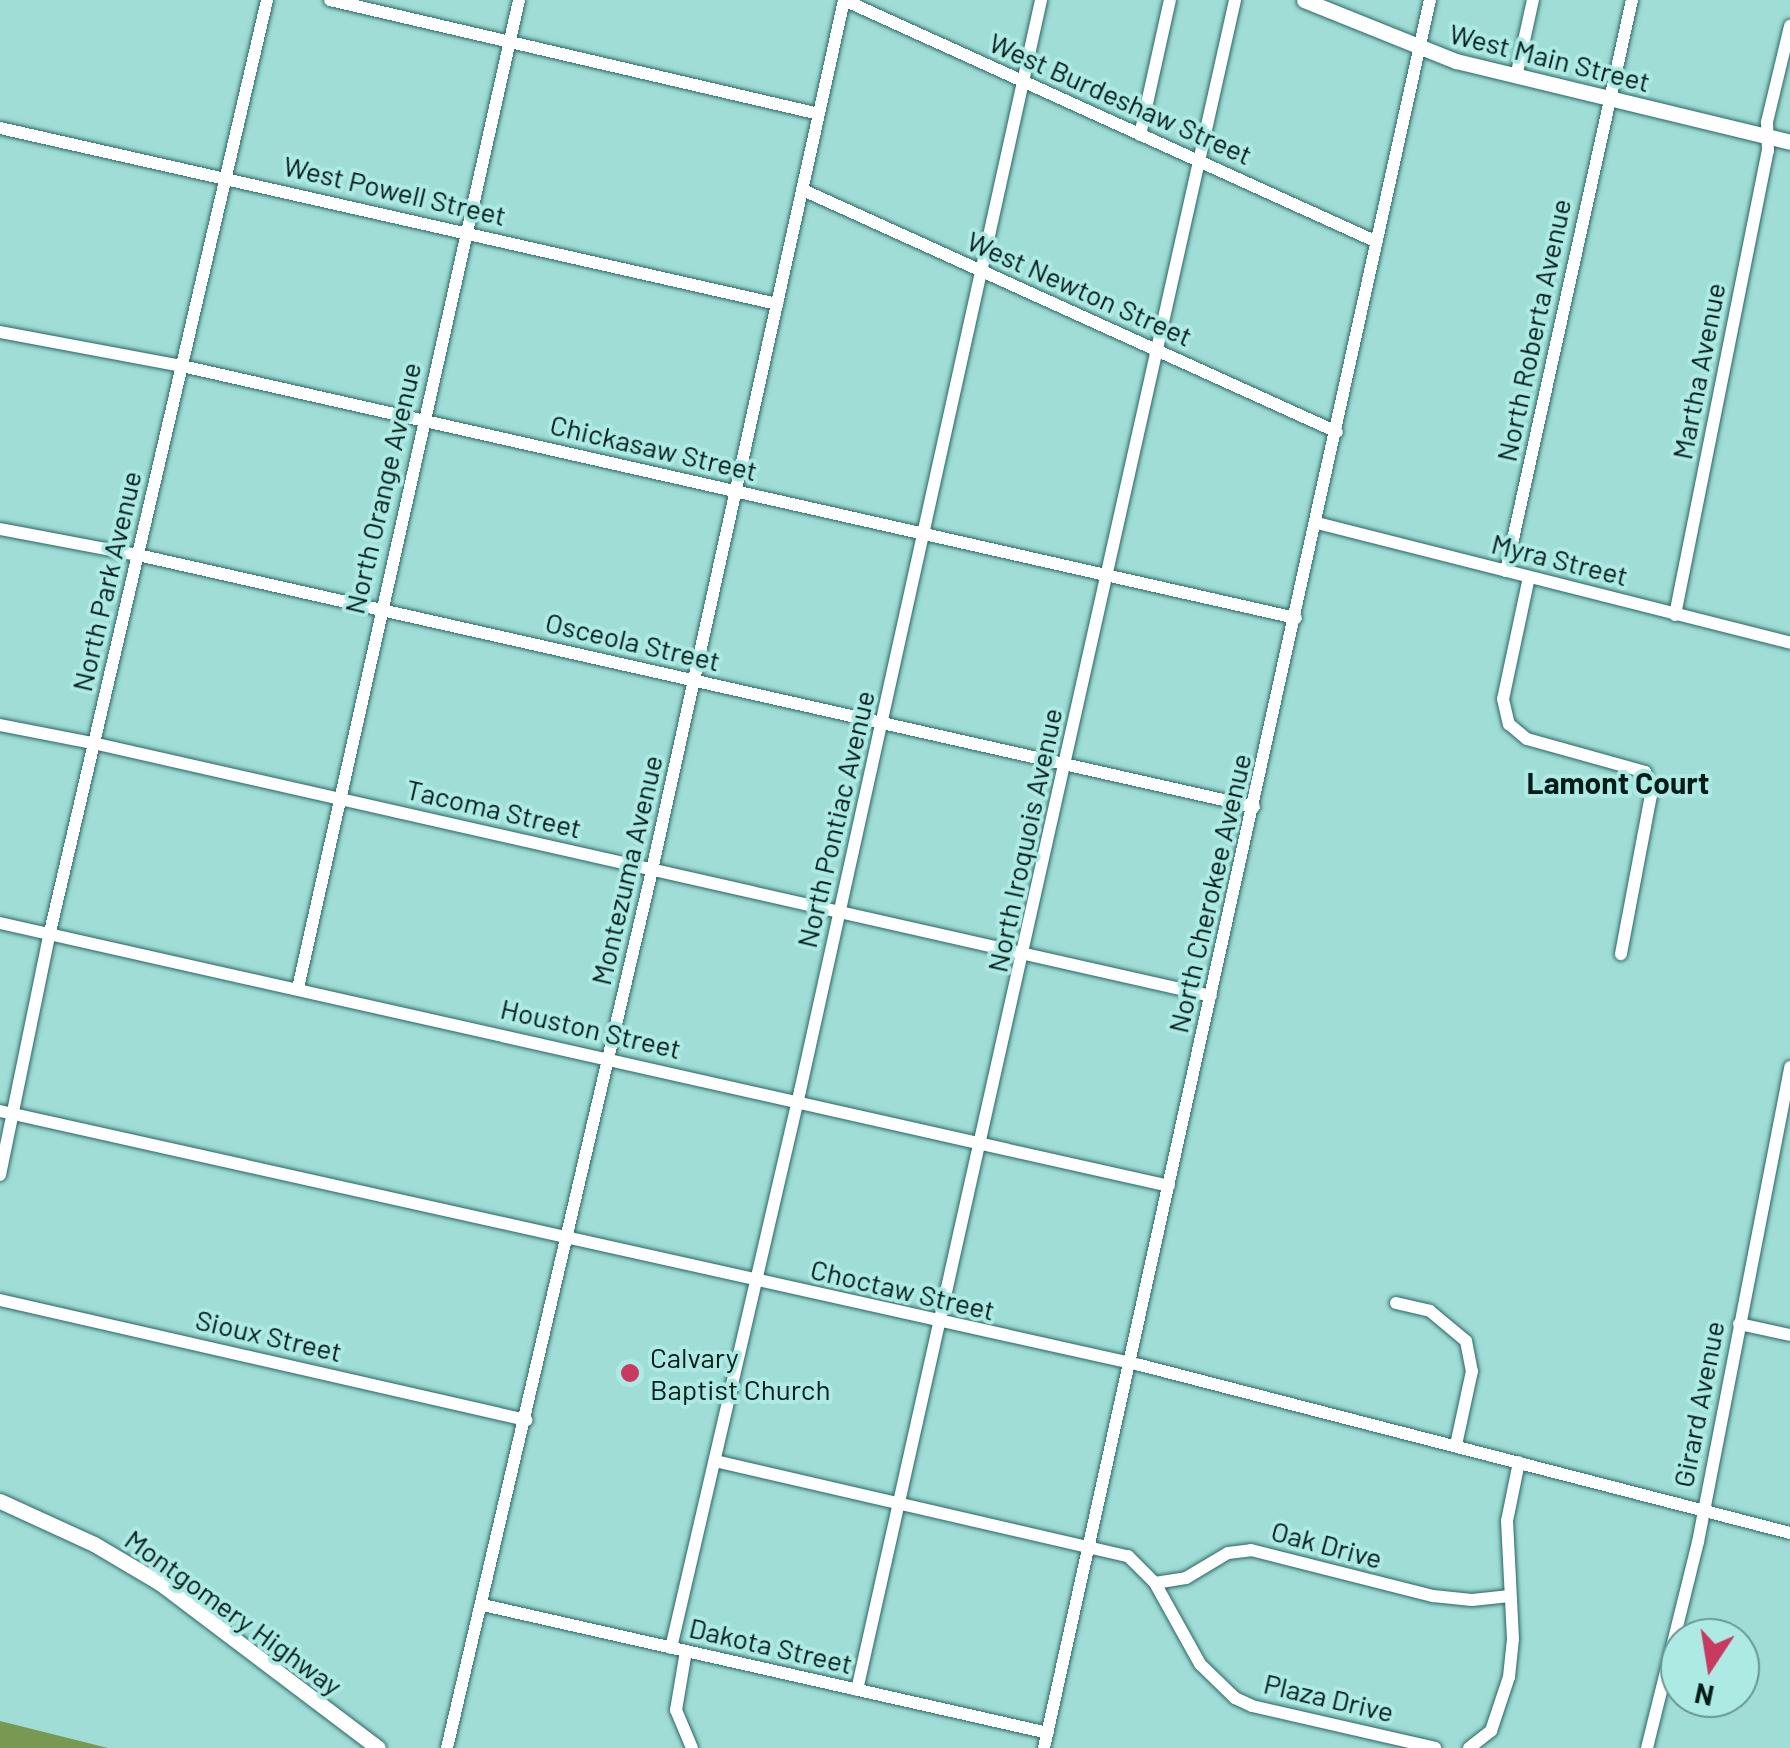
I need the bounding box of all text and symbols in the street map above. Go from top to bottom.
street label: West Main Street [1446,16,1654,98]
street label: West Burdeshaw Street [984,25,1258,171]
street label: West Powell Street [280,148,510,232]
street label: North Roberta Avenue [1489,196,1577,464]
street label: West Newton Street [962,223,1198,353]
street label: Martha Avenue [1664,280,1732,462]
street label: North Orange Avenue [337,359,427,617]
street label: Chickasaw Street [547,407,761,487]
street label: North Park Avenue [64,467,148,695]
street label: Myra Street [1488,526,1632,592]
street label: Osceola Street [542,605,724,677]
street label: North Pontiac Avenue [789,687,881,951]
street label: North Iroquois Avenue [980,705,1068,975]
street label: North Cherokee Avenue [1160,750,1258,1036]
street label: Montezuma Avenue [583,752,669,988]
district label: Lamont Court [1527,764,1709,800]
street label: Tacoma Street [403,771,585,845]
street label: Houston Street [497,991,685,1065]
street label: Choctaw Street [807,1251,999,1327]
street label: Sioux Street [193,1302,345,1368]
street label: Girard Avenue [1665,1318,1731,1490]
place label: Calvary Baptist Church [650,1340,831,1406]
marker: Calvary Baptist Church [619,1362,641,1384]
street label: Oak Drive [1268,1513,1386,1575]
street label: Montgomery Highway [119,1522,349,1702]
street label: Dakota Street [686,1610,856,1680]
north arrow [1660,1618,1760,1718]
street label: Plaza Drive [1261,1666,1397,1728]
text: N [1692,1677,1717,1714]

